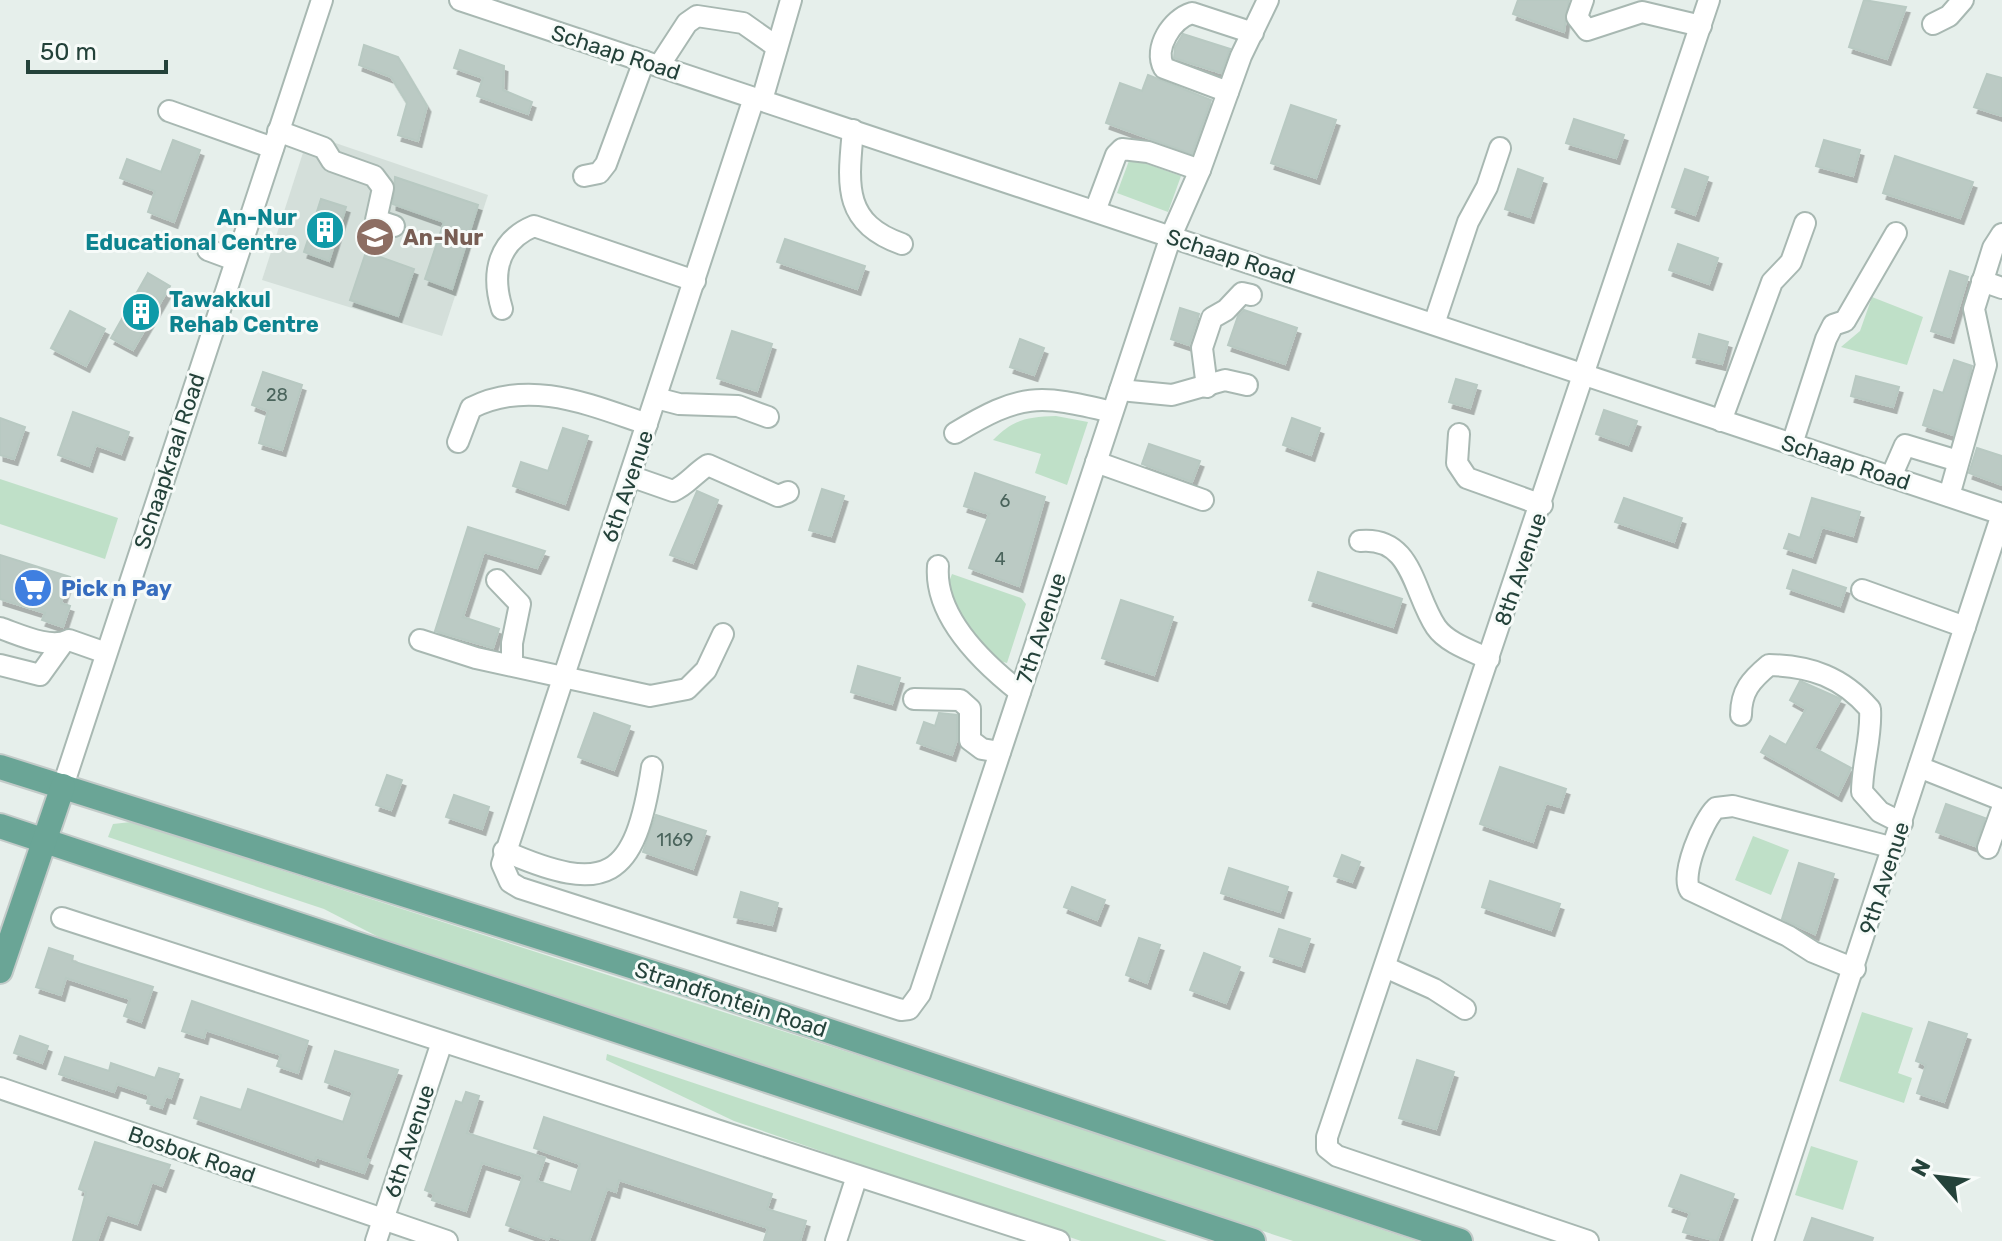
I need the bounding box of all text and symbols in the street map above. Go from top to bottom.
street label: Schaap Road [548,19,684,86]
scale bar [28,24,166,74]
text: 50 m [40,38,97,66]
place label: An-Nur Educational Centre [85,204,297,256]
building icon: An-Nur Educational Centre [304,209,346,251]
school or university icon: An-Nur [354,216,396,258]
street label: Schaap Road [1163,223,1299,290]
place label: An-Nur [403,224,483,251]
place label: Tawakkul Rehab Centre [169,286,319,338]
building icon: Tawakkul Rehab Centre [120,291,162,333]
street label: Schaapkraal Road [128,370,211,553]
house number: 28 [266,384,288,406]
street label: 6th Avenue [596,426,659,546]
street label: Schaap Road [1778,429,1914,496]
house number: 6 [1000,490,1011,512]
street label: 8th Avenue [1489,509,1552,629]
house number: 4 [994,548,1006,570]
supermarket icon: Pick n Pay [12,567,54,609]
street label: 7th Avenue [1011,569,1072,687]
place label: Pick n Pay [61,575,172,602]
street label: 9th Avenue [1854,818,1915,938]
house number: 1169 [657,829,693,851]
street label: Strandfontein Road [631,956,830,1043]
street label: 6th Avenue [379,1081,440,1201]
street label: Bosbok Road [125,1120,259,1189]
north arrow [1898,1137,1978,1217]
text: N [1905,1155,1936,1181]

